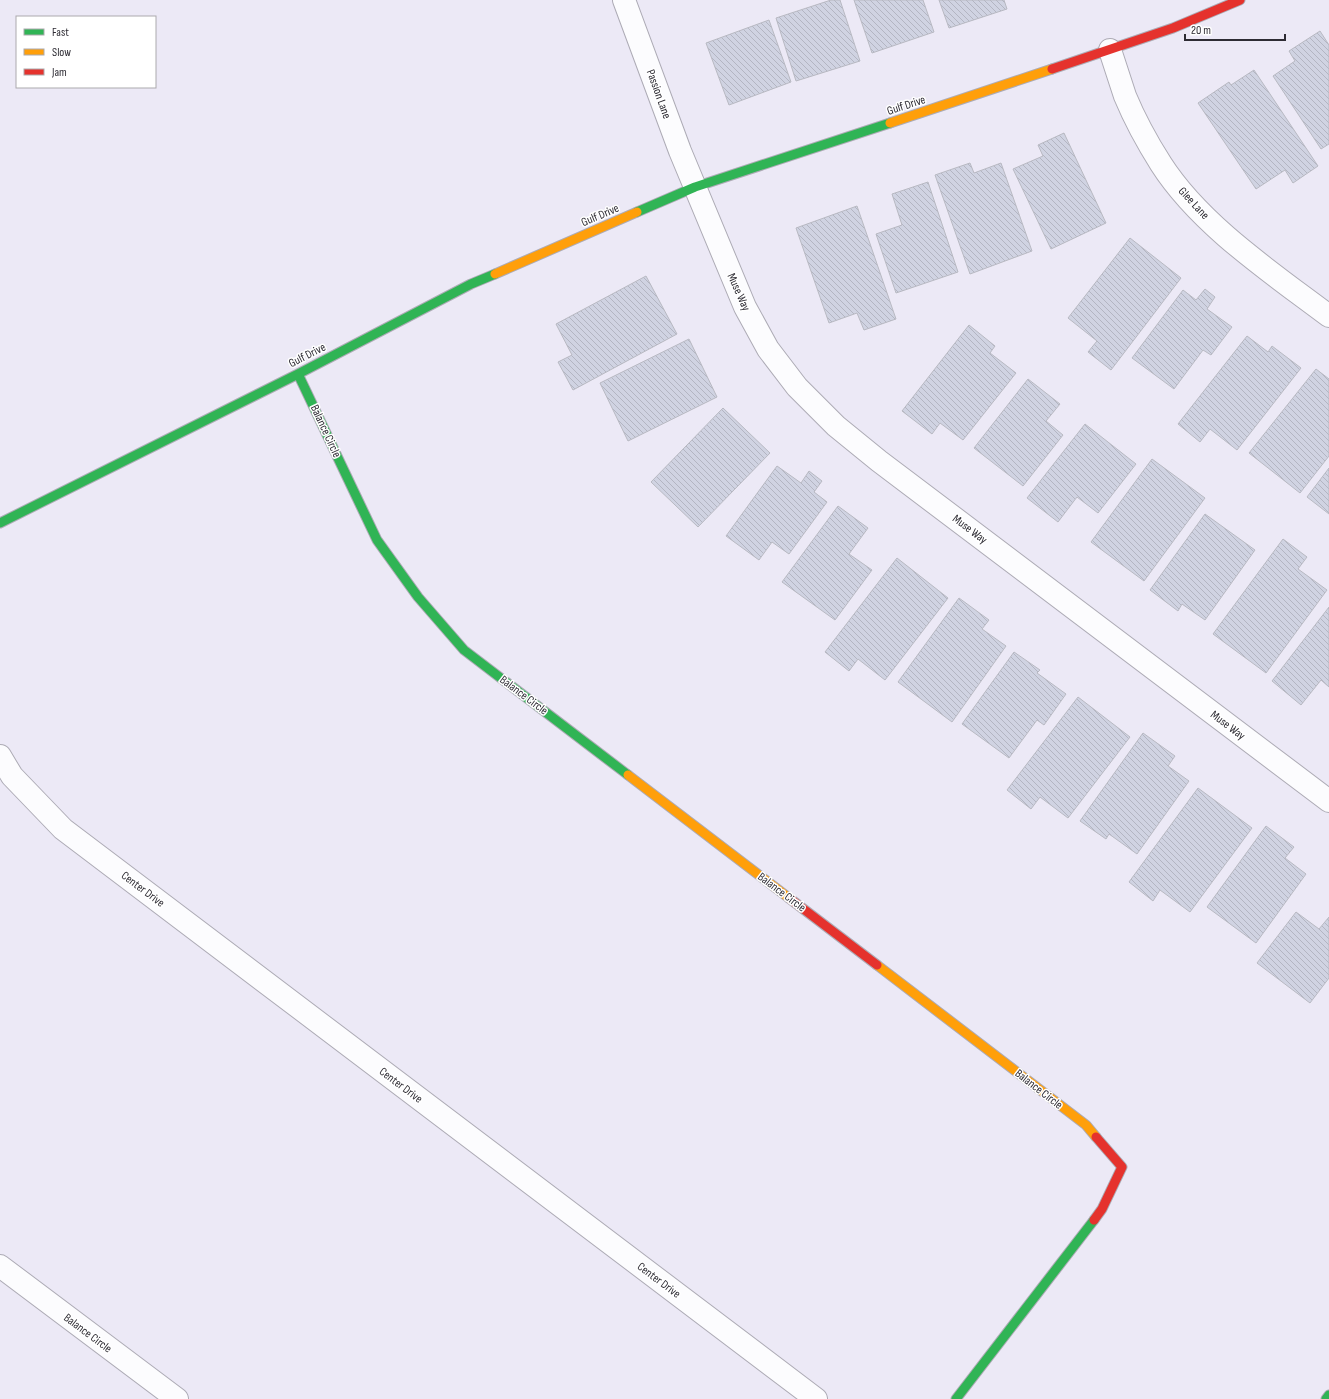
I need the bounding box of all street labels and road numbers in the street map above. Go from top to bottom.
street label: Passion Lane [643,68,674,121]
street label: Gulf Drive [885,92,927,119]
street label: Glee Lane [1175,184,1212,223]
street label: Gulf Drive [579,201,622,230]
street label: Muse Way [724,271,754,314]
street label: Gulf Drive [286,340,328,371]
street label: Balance Circle [307,402,344,460]
street label: Muse Way [949,511,990,548]
street label: Balance Circle [497,672,551,719]
street label: Muse Way [1207,707,1248,744]
street label: Center Drive [118,868,167,911]
street label: Balance Circle [755,869,809,916]
street label: Center Drive [376,1064,425,1107]
street label: Balance Circle [1012,1066,1066,1113]
street label: Center Drive [634,1259,683,1302]
street label: Balance Circle [61,1310,115,1357]

